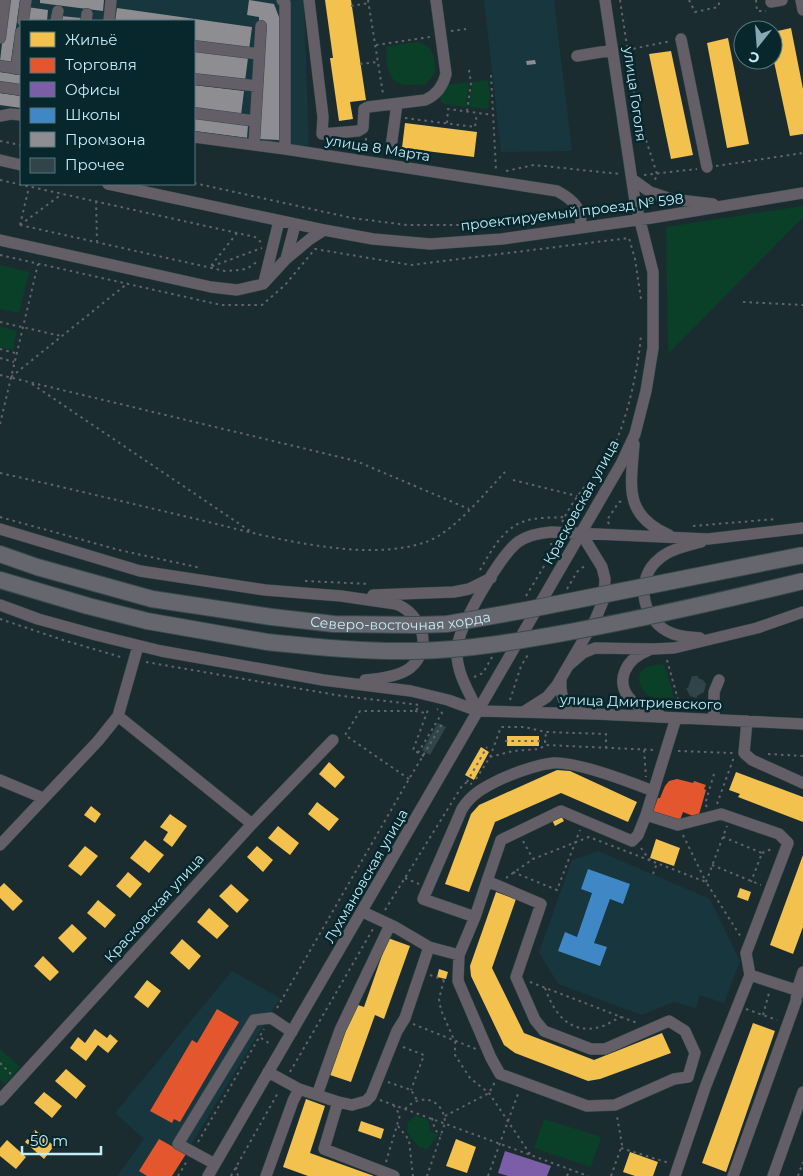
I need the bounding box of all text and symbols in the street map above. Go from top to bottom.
legend [20,20,195,185]
north arrow [733,20,783,70]
text: Жильё [65,30,118,49]
street label: улица Гоголя [619,45,651,142]
text: С [747,47,762,68]
text: Торговля [65,55,137,74]
text: Офисы [65,80,120,99]
text: Школы [65,105,121,124]
text: Промзона [65,130,145,149]
street label: улица 8 Марта [323,131,432,165]
text: Прочее [65,155,125,174]
street label: проектируемый проезд № 598 [459,189,685,235]
street label: Красковская улица [539,436,623,568]
street label: Северо-восточная хорда [309,607,492,634]
street label: улица Дмитриевского [559,690,722,714]
street label: Лухмановская улица [320,806,412,946]
street label: Красковская улица [100,850,208,966]
scale bar [22,1124,101,1156]
text: 50 m [30,1131,68,1150]

